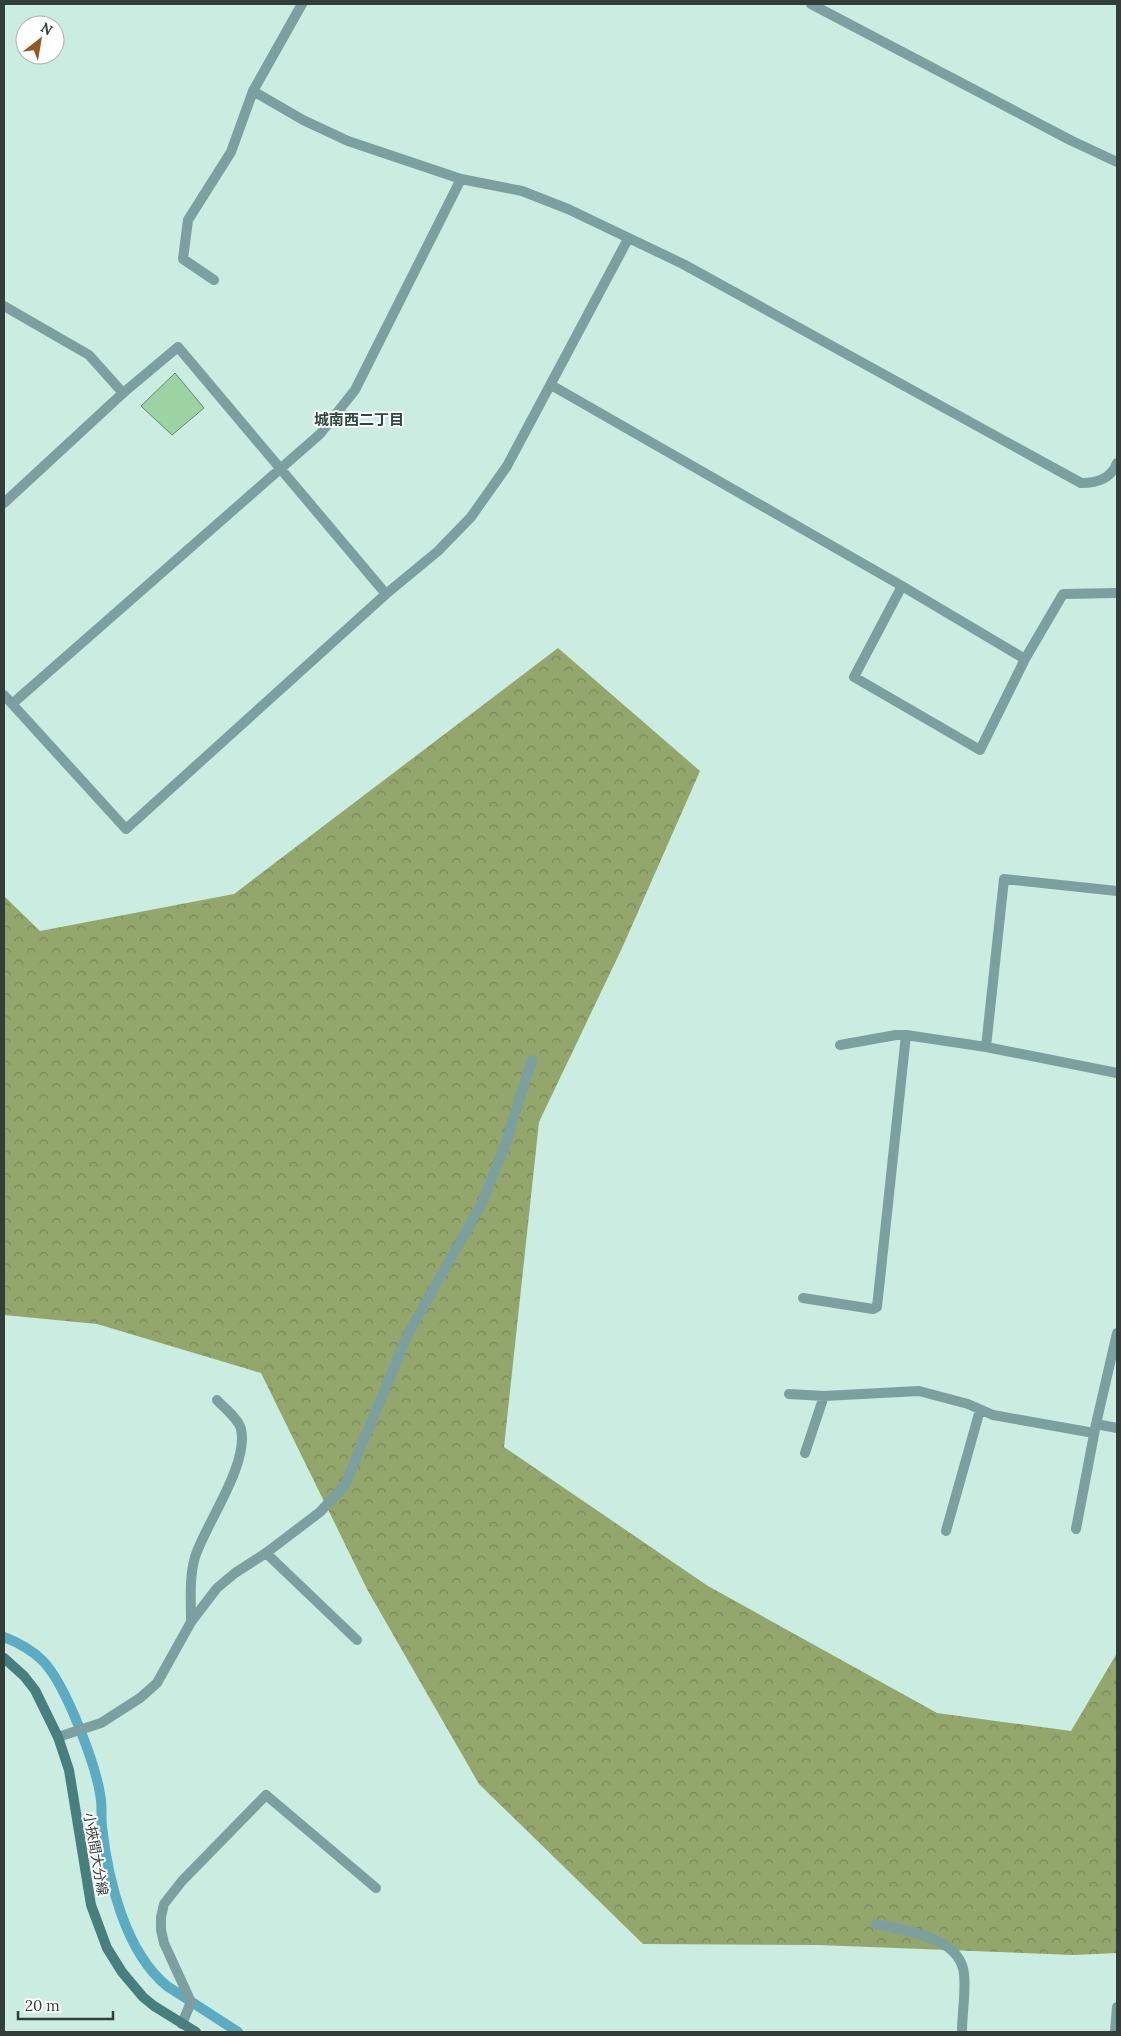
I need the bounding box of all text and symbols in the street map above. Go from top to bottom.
north arrow [15,15,65,65]
text: N [37,18,56,39]
district label: 城南西二丁目 [314,410,404,429]
street label: 小挾間大分線 [80,1811,112,1897]
scale bar [18,1988,112,2020]
text: 20 m [25,1996,60,2015]

